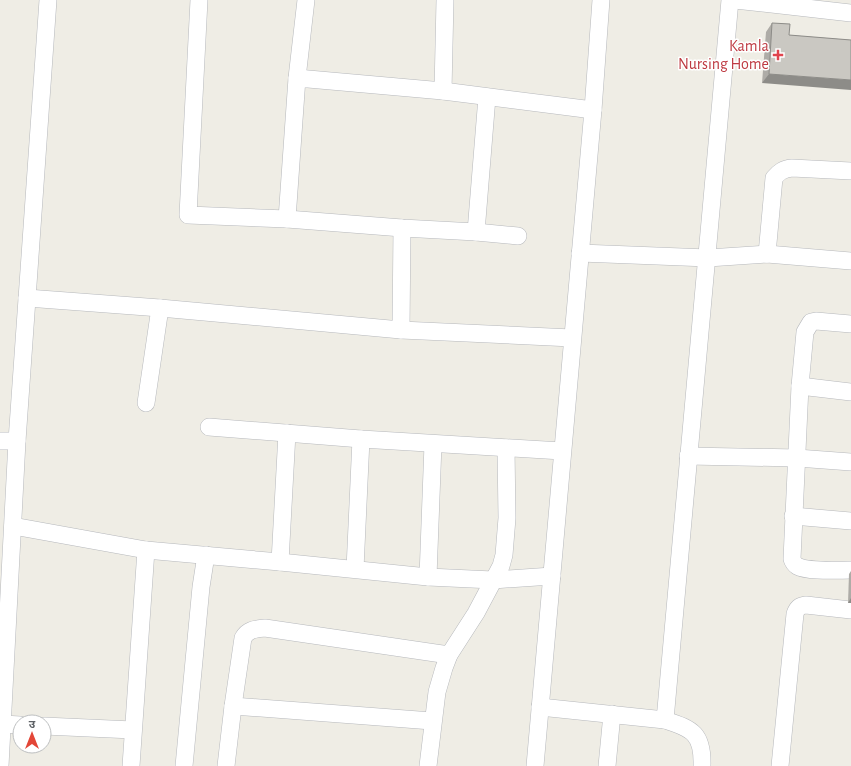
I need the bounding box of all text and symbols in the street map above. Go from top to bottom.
place label: Kamla Nursing Home [678,38,769,72]
marker: Kamla Nursing Home [772,49,784,61]
north arrow [12,714,52,754]
text: उ [29,719,36,730]

